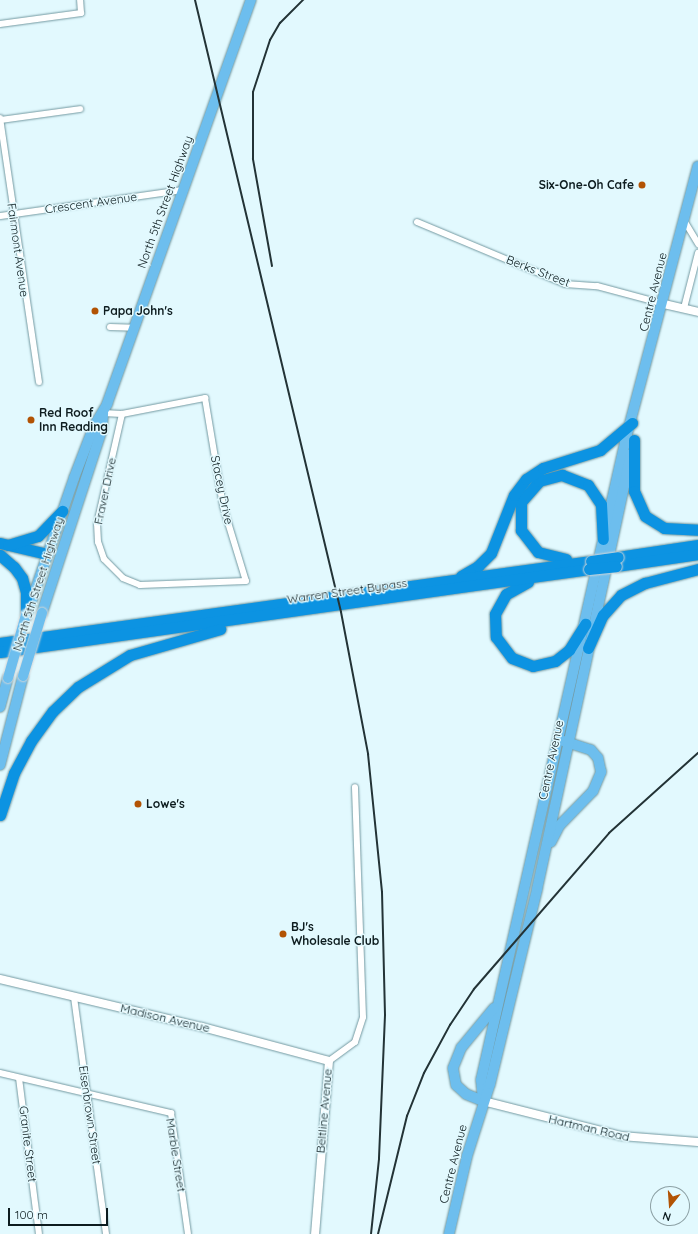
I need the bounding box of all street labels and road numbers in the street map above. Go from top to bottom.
street label: North 5th Street Highway [134,134,196,270]
street label: Crescent Avenue [44,189,138,217]
street label: Fairmont Avenue [4,202,32,298]
street label: Centre Avenue [636,251,670,333]
street label: Berks Street [504,252,572,290]
street label: Stacey Drive [208,454,236,526]
street label: Fraver Drive [91,456,119,526]
street label: North 5th Street Highway [9,515,67,653]
street label: Warren Street Bypass [286,575,408,607]
street label: Centre Avenue [536,719,566,801]
street label: Madison Avenue [119,1001,211,1035]
street label: Eisenbrown Street [76,1065,104,1165]
street label: Beltline Avenue [313,1068,335,1154]
street label: Granite Street [16,1105,40,1183]
street label: Hartman Road [547,1112,631,1144]
street label: Marble Street [163,1117,189,1193]
street label: Centre Avenue [436,1123,470,1205]

